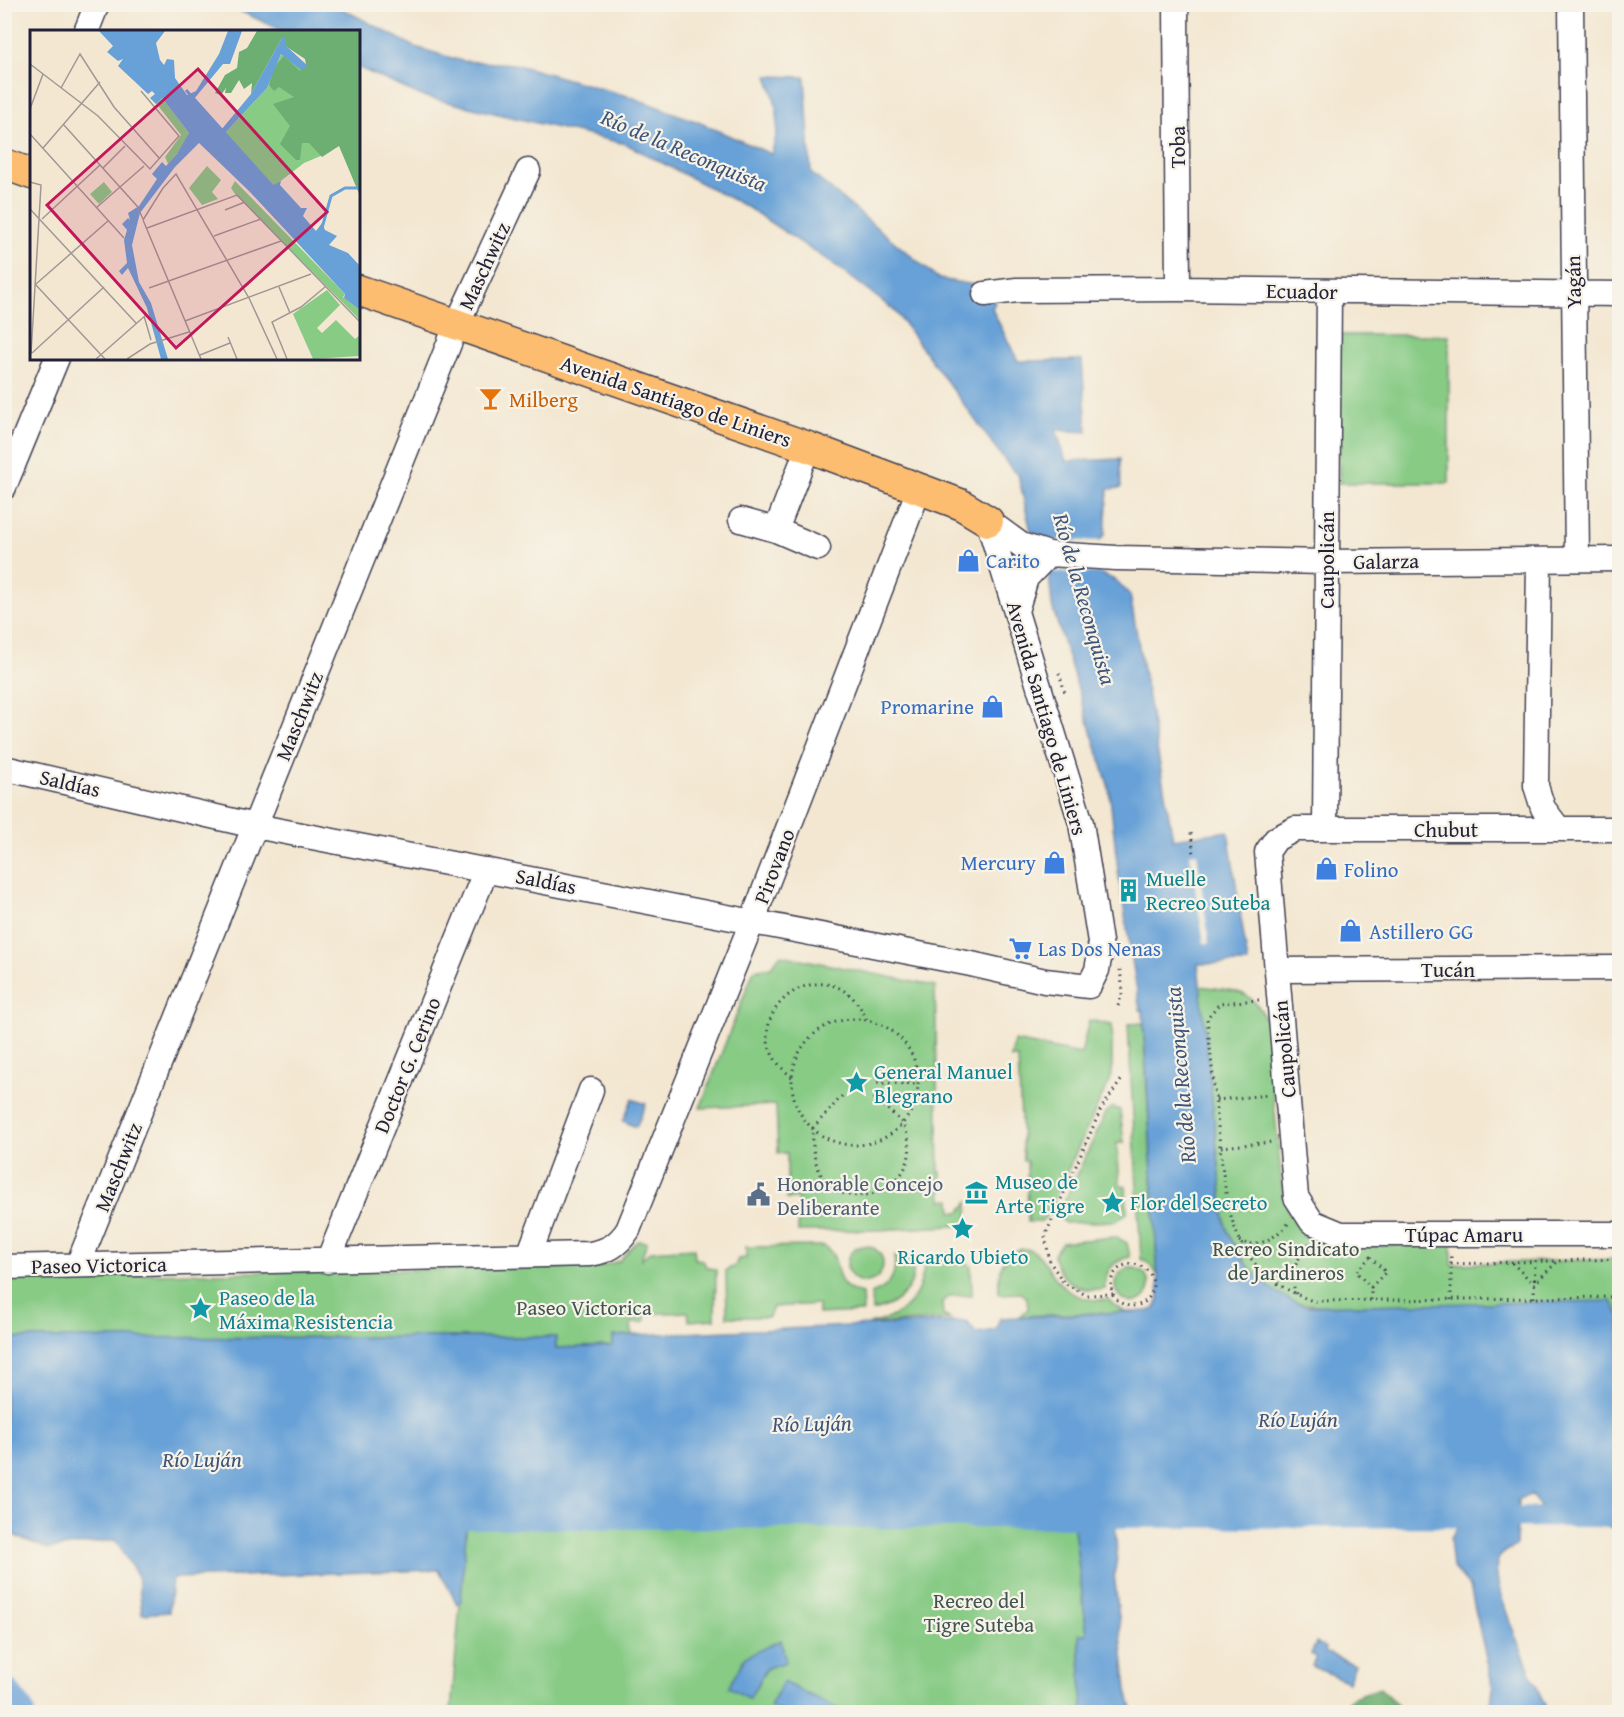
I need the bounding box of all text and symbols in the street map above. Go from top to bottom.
inset map [30,30,360,360]
water label: Río de la Reconquista [595,100,772,199]
street label: Toba [1162,126,1193,168]
street label: Maschwitz [450,217,518,315]
street label: Yagán [1557,255,1589,309]
street label: Ecuador [1266,275,1339,307]
street label: Avenida Santiago de Liniers [556,347,796,455]
place label: Milberg [509,384,578,415]
bar icon: Milberg [478,386,504,412]
water label: Río de la Reconquista [1045,509,1125,689]
street label: Caupolicán [1311,511,1342,609]
place label: Carito [986,545,1040,576]
street label: Galarza [1353,545,1419,577]
shop icon: Carito [955,547,981,573]
street label: Avenida Santiago de Liniers [999,597,1095,839]
street label: Maschwitz [267,667,331,765]
place label: Promarine [880,691,974,722]
shop icon: Promarine [979,693,1005,719]
street label: Saldías [37,761,103,805]
street label: Chubut [1414,814,1479,845]
street label: Pirovano [745,824,803,908]
place label: Mercury [961,847,1037,878]
shop icon: Mercury [1041,849,1067,875]
place label: Folino [1344,854,1398,885]
shop icon: Folino [1313,856,1339,882]
street label: Saldías [513,860,579,902]
place label: Muelle Recreo Suteba [1146,863,1271,918]
building icon: Muelle Recreo Suteba [1115,877,1141,903]
place label: Astillero GG [1369,916,1473,947]
shop icon: Astillero GG [1338,918,1364,944]
place label: Las Dos Nenas [1038,933,1161,964]
supermarket icon: Las Dos Nenas [1007,935,1033,961]
street label: Tucán [1421,954,1475,985]
water label: Río de la Reconquista [1156,985,1204,1166]
street label: Doctor G. Cerino [366,992,448,1138]
street label: Caupolicán [1264,999,1304,1099]
place label: General Manuel Blegrano [874,1056,1013,1111]
place icon: General Manuel Blegrano [843,1070,869,1096]
street label: Maschwitz [86,1118,150,1216]
place label: Museo de Arte Tigre [995,1166,1085,1221]
place label: Honorable Concejo Deliberante [777,1168,943,1223]
museum icon: Museo de Arte Tigre [964,1180,990,1206]
public building icon: Honorable Concejo Deliberante [746,1182,772,1208]
place label: Flor del Secreto [1130,1187,1267,1218]
place icon: Flor del Secreto [1099,1189,1125,1215]
place icon: Ricardo Ubieto [950,1215,976,1241]
street label: Túpac Amaru [1405,1219,1524,1250]
park label: Recreo Sindicato de Jardineros [1212,1233,1360,1288]
place label: Ricardo Ubieto [898,1241,1028,1272]
street label: Paseo Victorica [31,1248,167,1282]
place label: Paseo de la Máxima Resistencia [219,1282,393,1337]
park label: Paseo Victorica [516,1292,652,1323]
place icon: Paseo de la Máxima Resistencia [188,1296,214,1322]
water label: Río Luján [1257,1403,1338,1435]
water label: Río Luján [771,1406,852,1440]
water label: Río Luján [161,1443,242,1475]
park label: Recreo del Tigre Suteba [924,1585,1034,1640]

